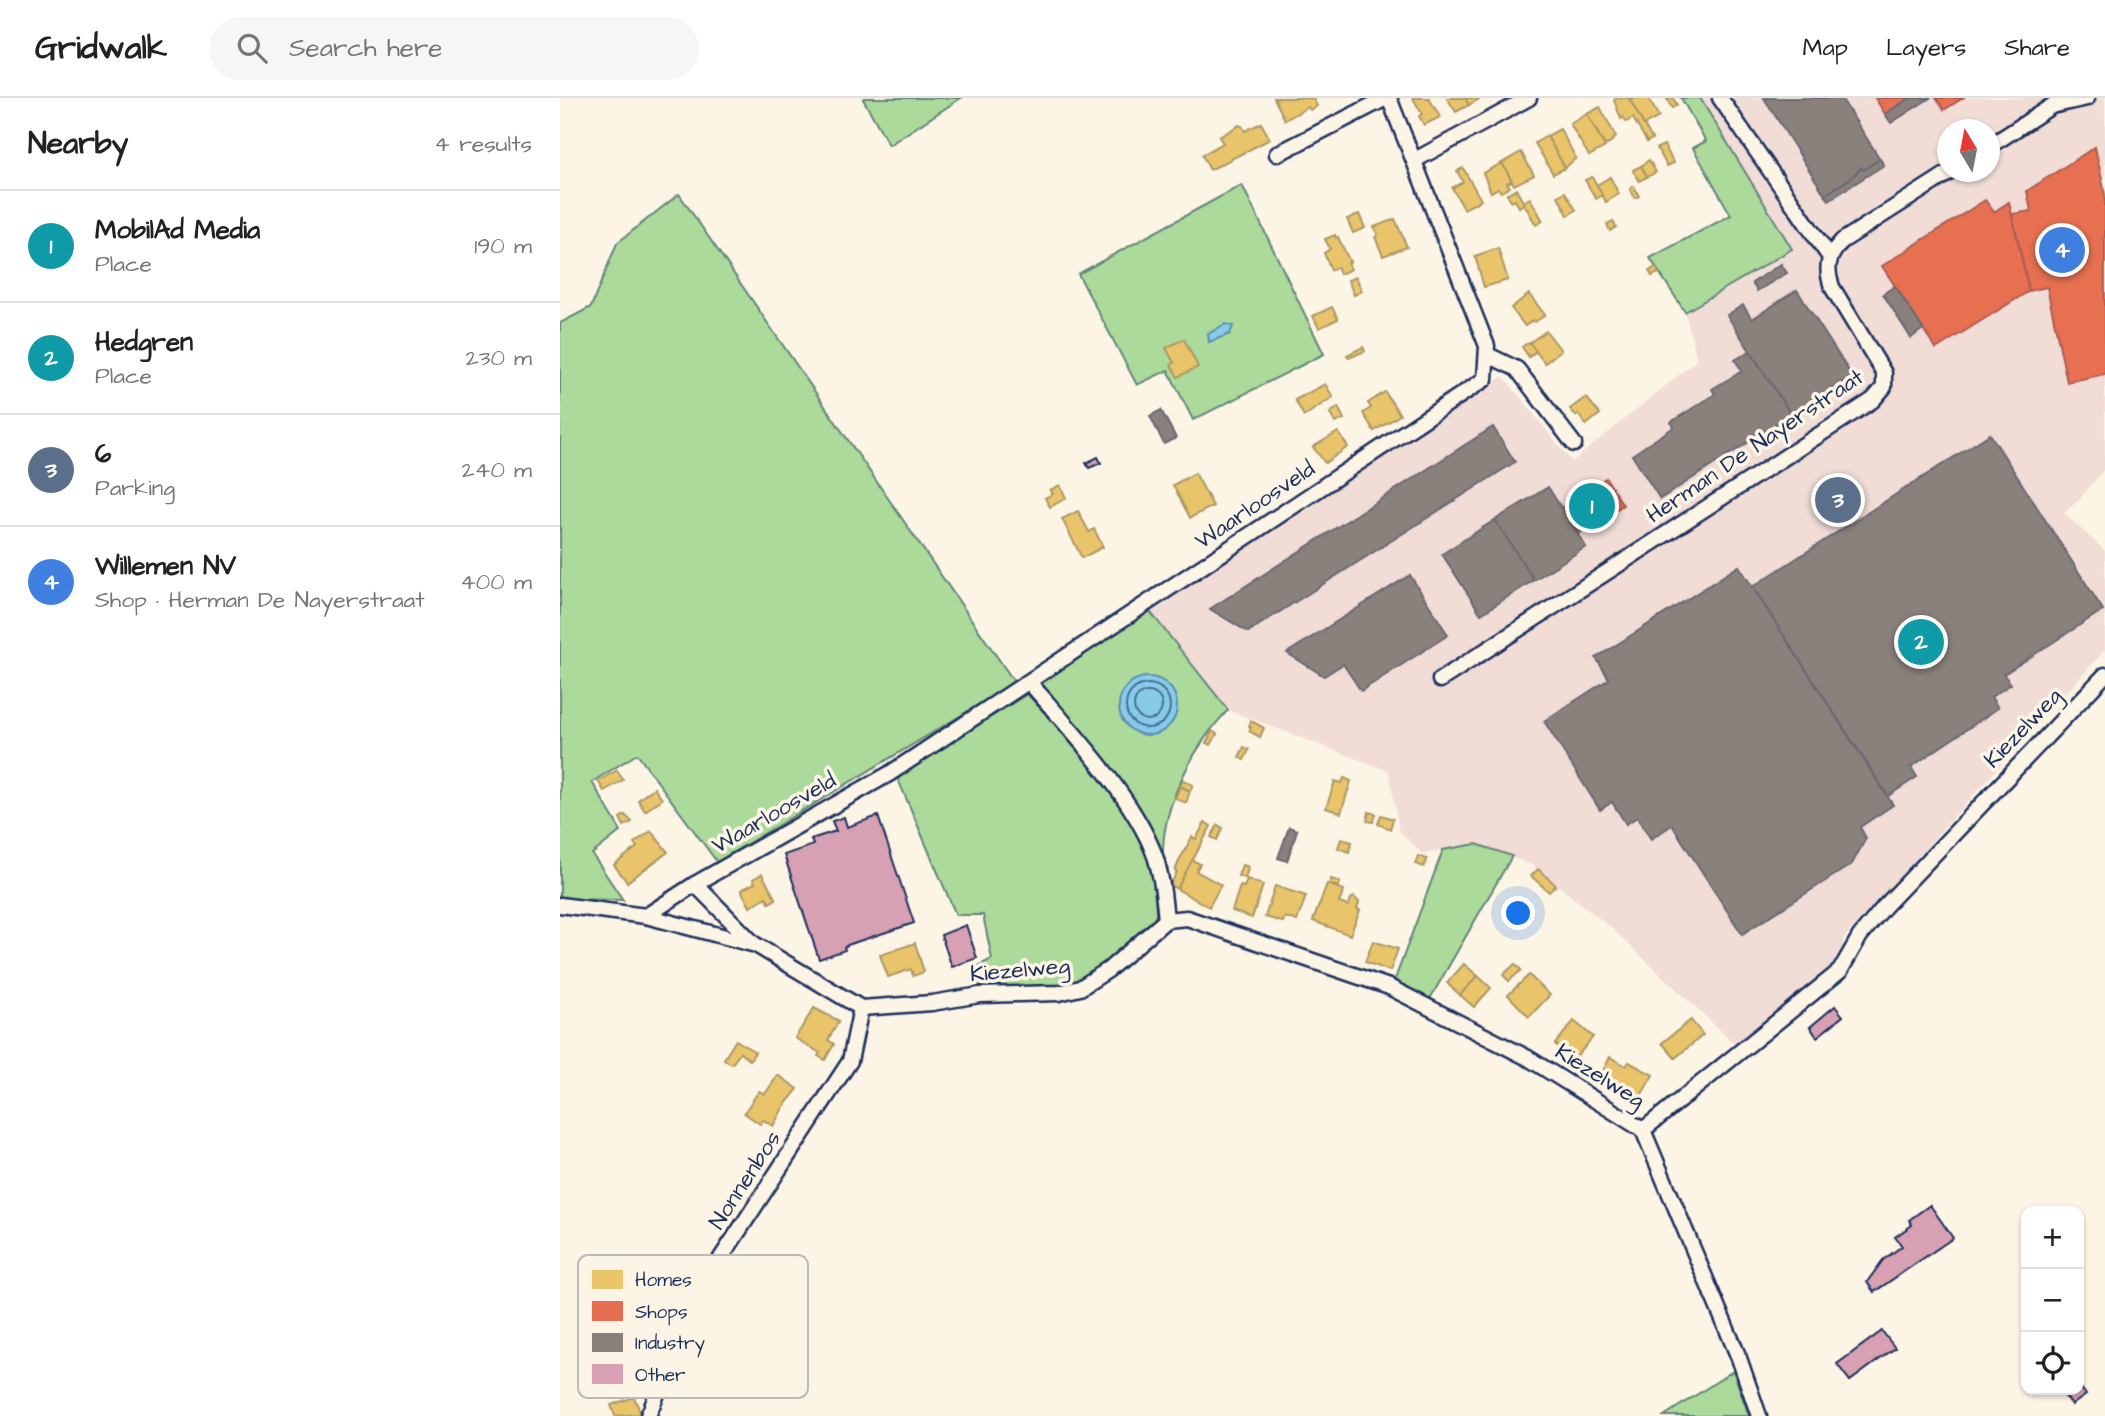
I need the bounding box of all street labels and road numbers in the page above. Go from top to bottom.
street label: Herman De Nayerstraat [1640,361,1871,532]
street label: Waarloosveld [1189,453,1322,557]
street label: Kiezelweg [1977,681,2070,776]
street label: Waarloosveld [706,764,842,861]
street label: Kiezelweg [969,950,1072,991]
street label: Kiezelweg [1549,1036,1651,1117]
street label: Nonnenbos [701,1124,789,1236]

